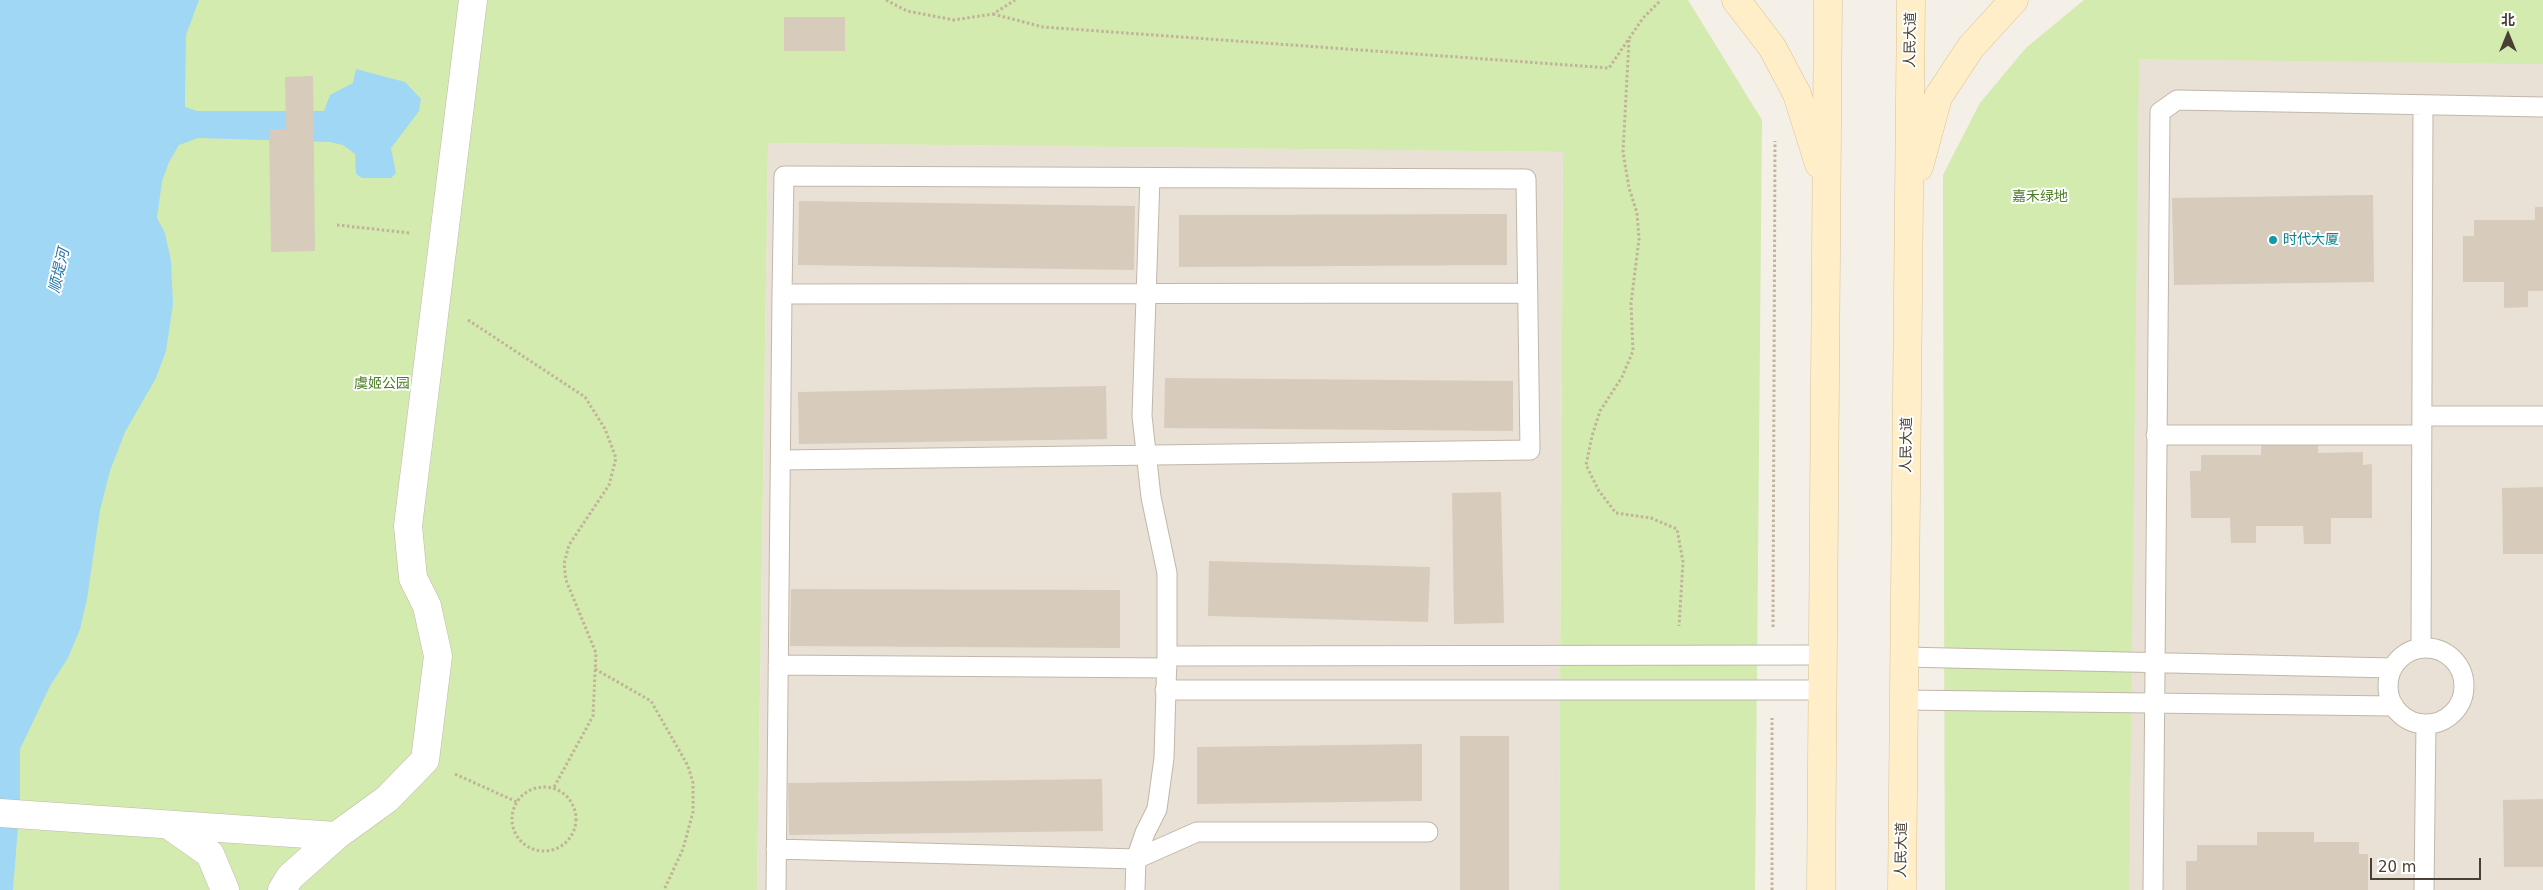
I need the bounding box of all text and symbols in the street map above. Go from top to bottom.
north arrow [2483,10,2533,60]
street label: 人民大道 [1902,12,1920,68]
text: 北 [2501,12,2515,28]
park label: 嘉禾绿地 [2012,189,2068,205]
place label: 时代大厦 [2283,232,2339,248]
marker: 时代大厦 [2267,234,2279,246]
water label: 顺堤河 [46,247,74,295]
park label: 虞姬公园 [354,376,410,392]
street label: 人民大道 [1898,417,1916,473]
street label: 人民大道 [1893,822,1911,878]
scale bar [2373,848,2484,880]
text: 20 m [2378,858,2416,876]

